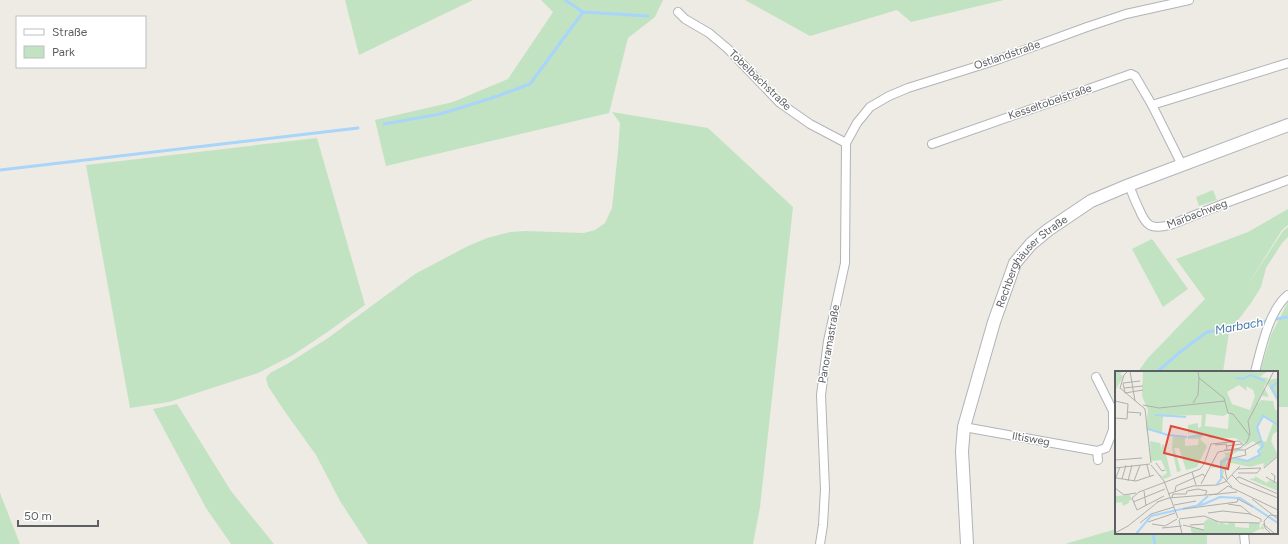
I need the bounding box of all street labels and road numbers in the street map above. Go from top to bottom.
street label: Ostlandstraße [972,38,1042,72]
street label: Tobelbachstraße [726,47,794,113]
street label: Kesseltobelstraße [1007,82,1093,122]
street label: Marbachweg [1165,197,1229,231]
street label: Rechberghäuser Straße [993,212,1070,309]
street label: Panoramastraße [816,304,842,384]
street label: Iltisweg [1011,429,1051,449]

